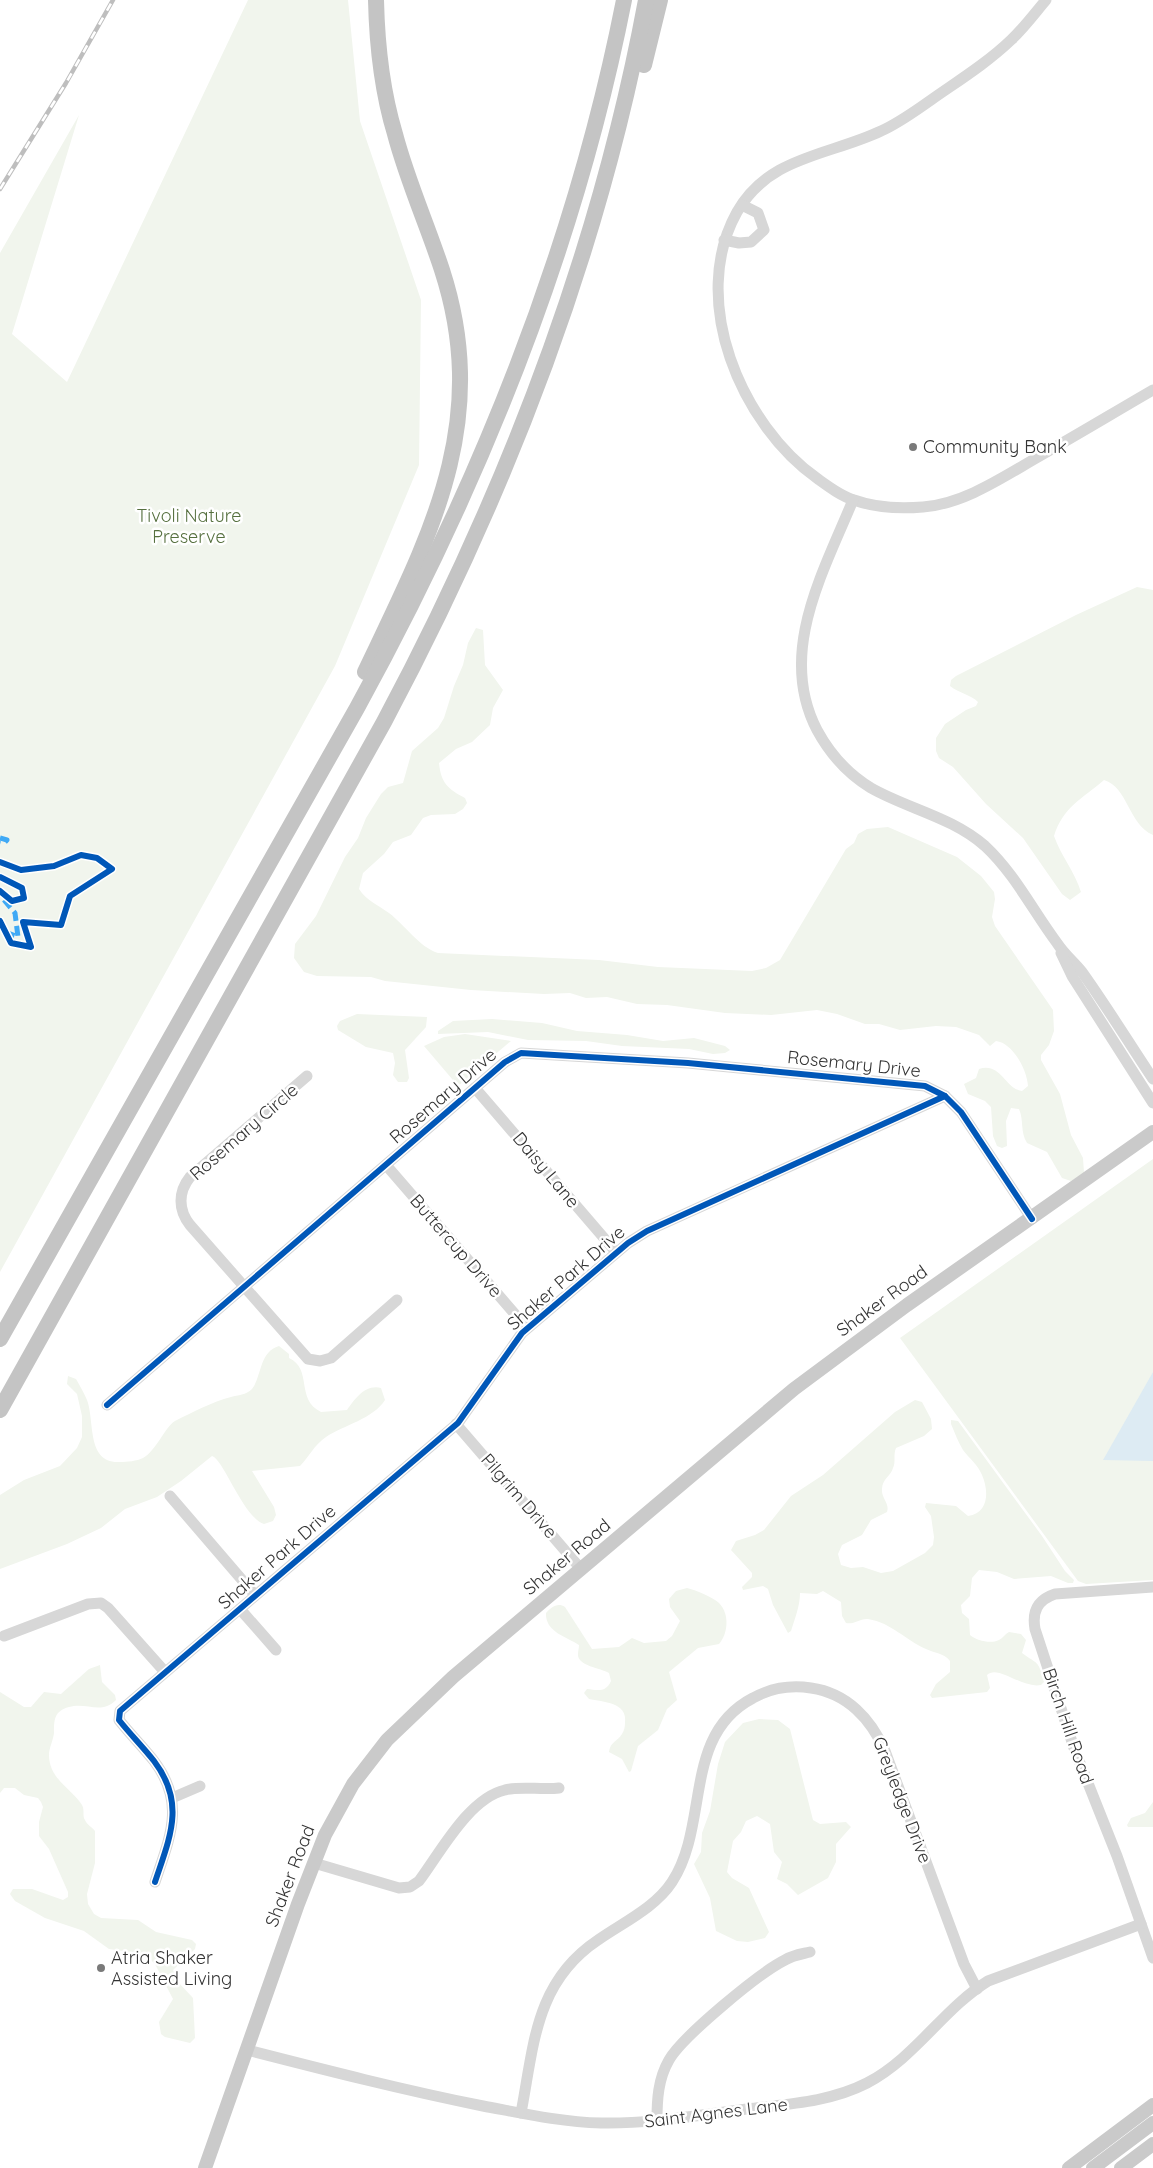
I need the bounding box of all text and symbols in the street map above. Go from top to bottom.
place label: Community Bank [923,435,1067,458]
marker: Community Bank [907,441,919,453]
park label: Tivoli Nature Preserve [137,504,242,548]
street label: Rosemary Drive [384,1043,501,1148]
street label: Rosemary Drive [786,1045,922,1082]
street label: Rosemary Circle [185,1078,303,1185]
street label: Daisy Lane [508,1127,585,1212]
street label: Buttercup Drive [405,1189,508,1302]
street label: Shaker Park Drive [502,1220,629,1335]
street label: Shaker Road [832,1260,932,1341]
street label: Pilgrim Drive [476,1448,563,1543]
street label: Shaker Park Drive [213,1499,340,1614]
street label: Shaker Road [518,1513,615,1600]
street label: Birch Hill Road [1038,1665,1099,1787]
street label: Greyledge Drive [868,1733,937,1866]
street label: Shaker Road [260,1822,319,1930]
place label: Atria Shaker Assisted Living [111,1946,232,1990]
marker: Atria Shaker Assisted Living [95,1962,107,1974]
street label: Saint Agnes Lane [643,2092,789,2133]

